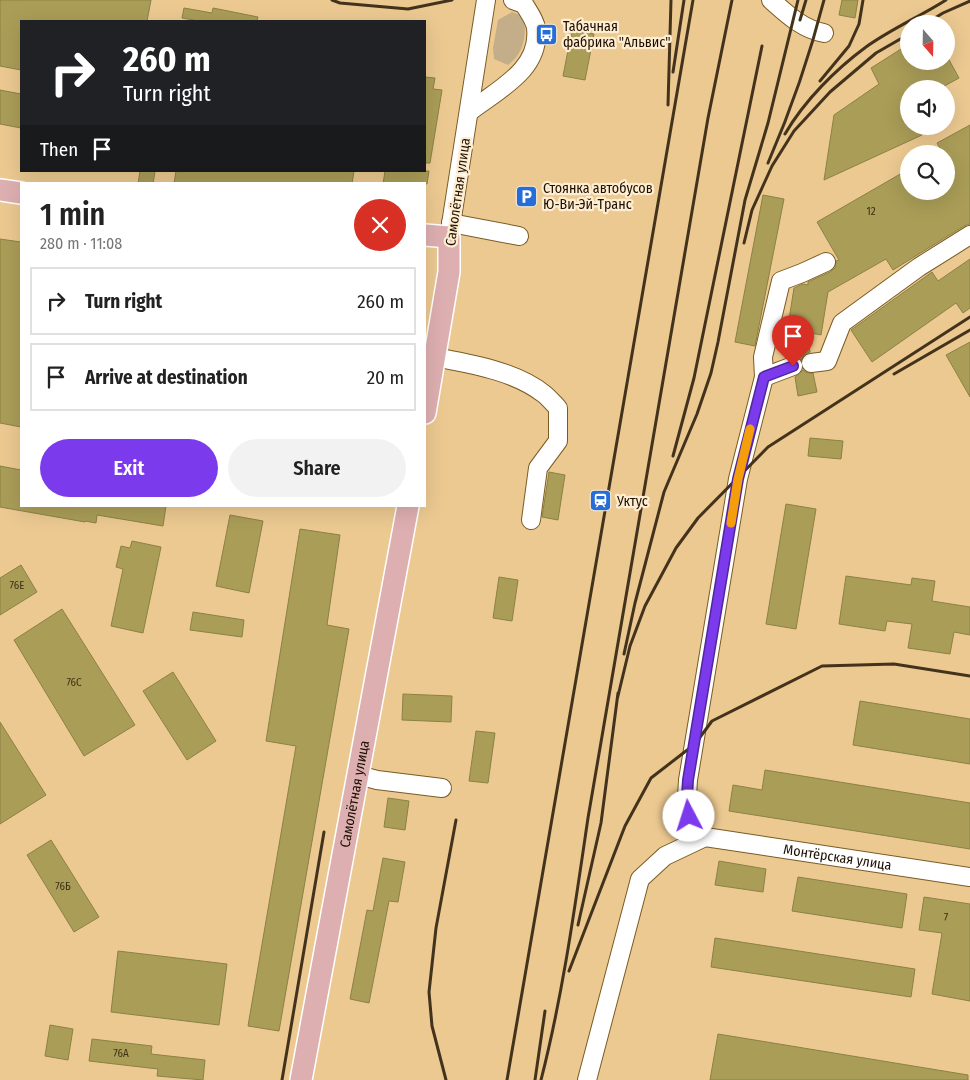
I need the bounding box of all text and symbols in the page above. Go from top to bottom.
north arrow [900,15,955,70]
map controls [900,15,955,200]
place label: Табачная фабрика "Альвис" [563,18,671,51]
bus stop icon: Табачная фабрика "Альвис" [535,22,559,46]
text: 260 m [123,38,211,80]
icon: right [40,40,105,105]
text: Turn right [123,80,211,107]
button: sound [900,80,955,135]
icon: arrive [88,135,116,163]
street label: Самолётная улица [442,137,474,247]
text: Then [40,138,78,161]
button: search [900,145,955,200]
place label: Стоянка автобусов Ю-Ви-Эй-Транс [543,180,653,213]
parking icon: Стоянка автобусов Ю-Ви-Эй-Транс [515,184,539,208]
text: 1 min [40,197,105,233]
button: close [354,199,406,251]
house number: 12 [866,205,876,218]
text: 280 m · 11:08 [40,234,122,253]
icon: right [42,287,70,315]
text: Turn right [85,290,162,313]
text: 260 m [357,290,404,313]
pin [772,315,814,366]
icon: arrive [779,322,807,350]
icon: arrive [42,363,70,391]
text: Arrive at destination [85,366,248,389]
text: 20 m [367,366,404,389]
button: Exit [40,439,218,497]
button: Share [228,439,406,497]
station icon: Уктус [589,489,613,513]
place label: Уктус [616,493,648,510]
house number: 76Е [10,579,24,592]
house number: 76С [66,676,82,689]
street label: Самолётная улица [336,739,373,849]
position arrow [662,789,714,841]
street label: Монтёрская улица [782,840,893,874]
house number: 76Б [55,880,71,893]
house number: 7 [944,911,949,924]
house number: 76А [113,1047,129,1060]

